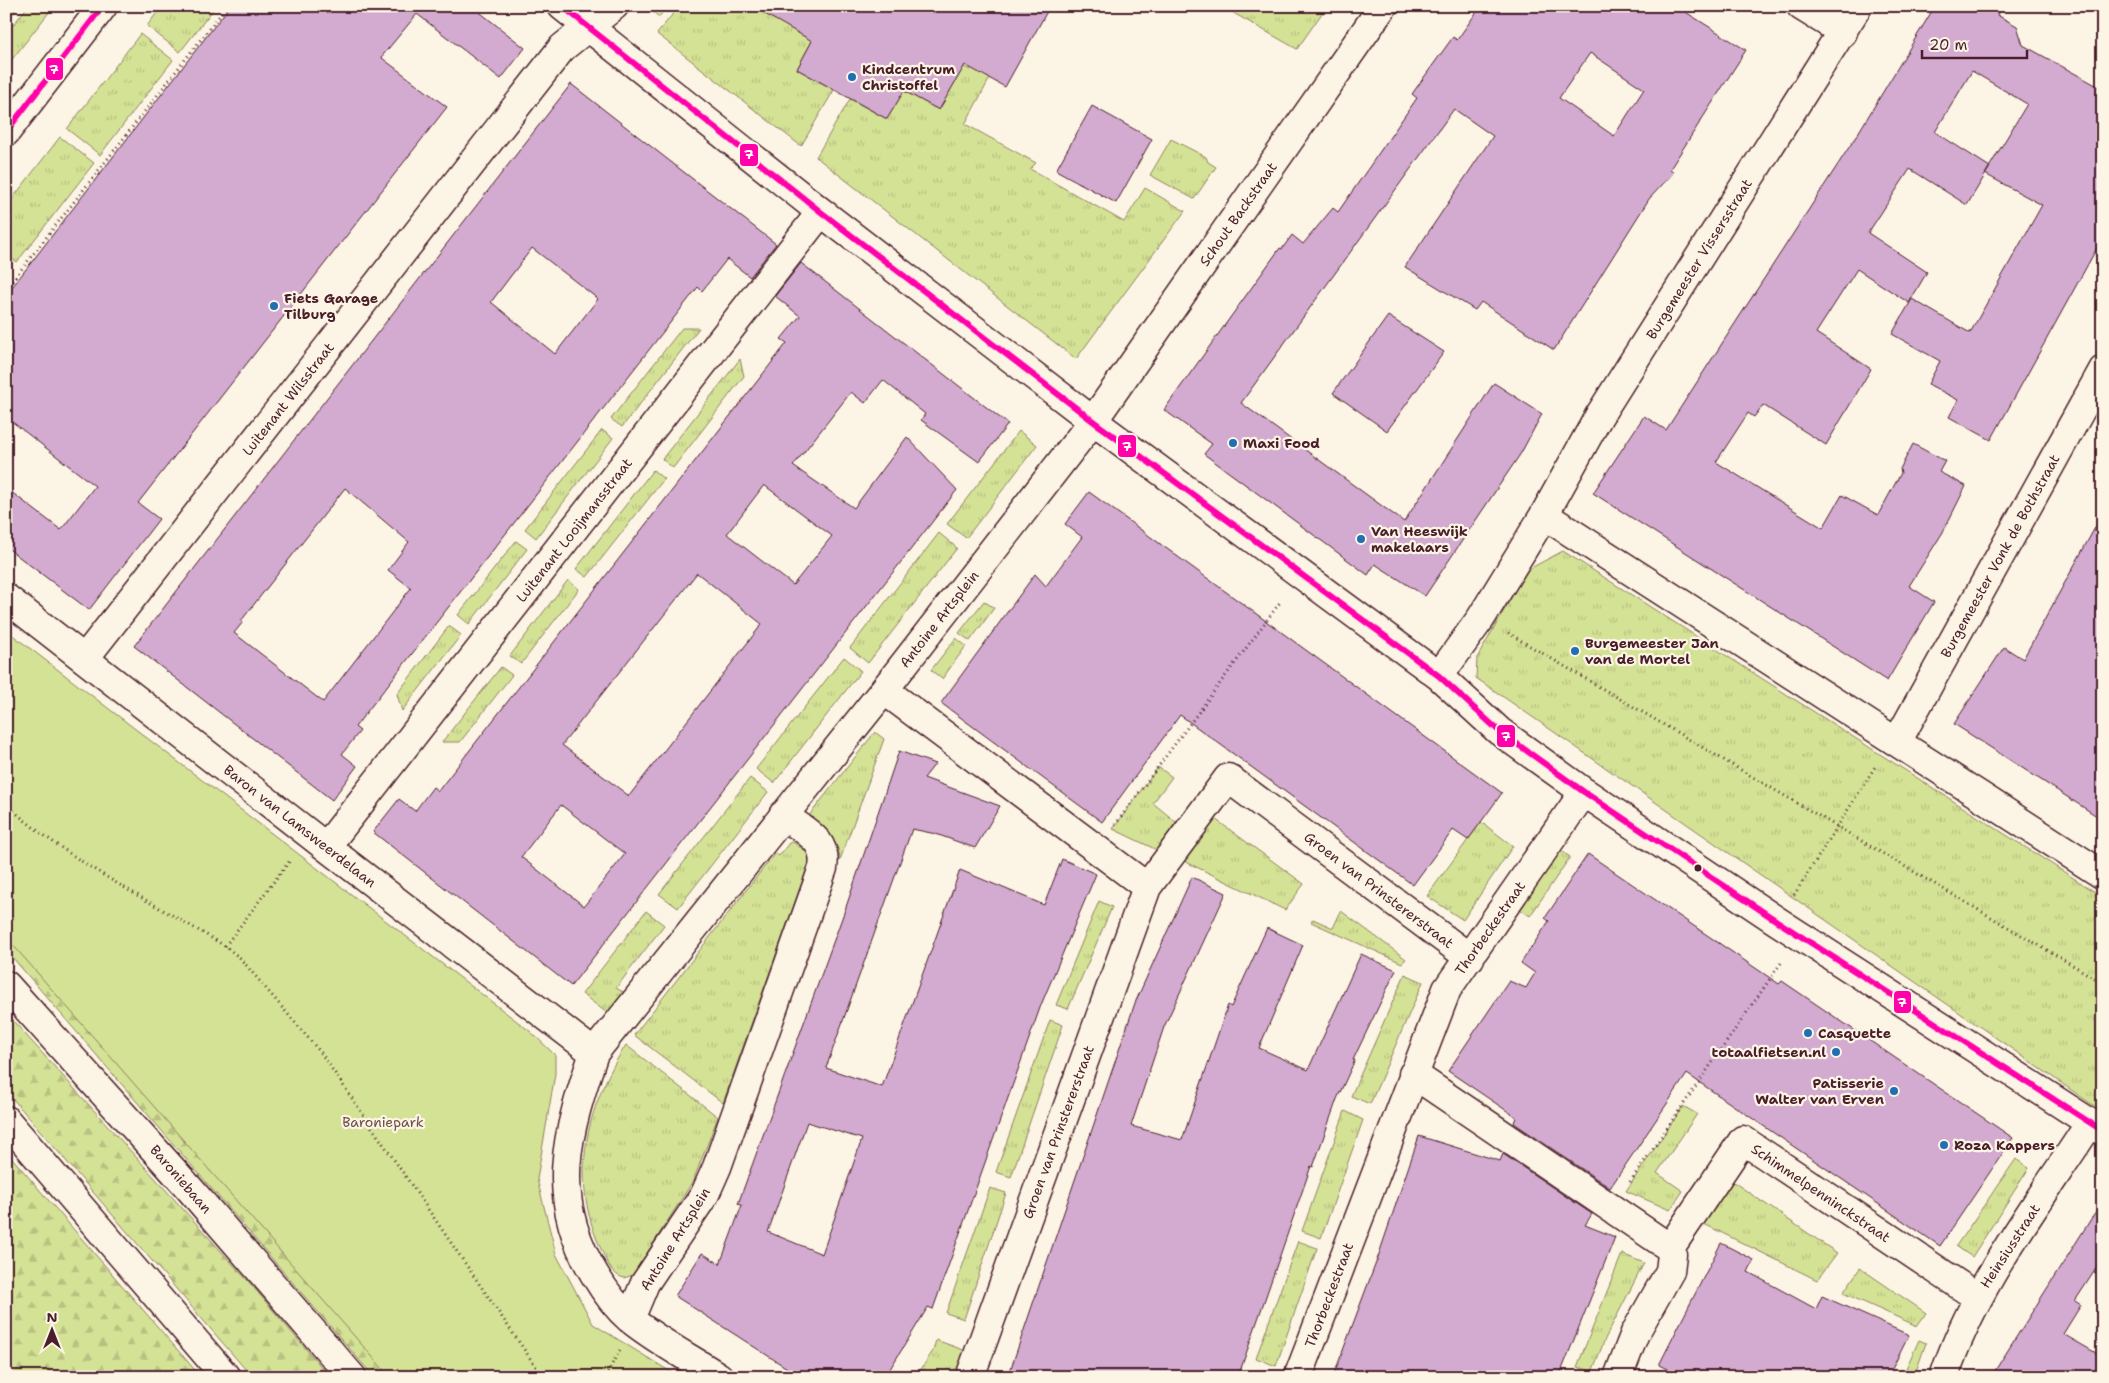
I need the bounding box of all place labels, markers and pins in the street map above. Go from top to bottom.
place label: Kindcentrum Christoffel [862,60,955,94]
marker: Kindcentrum Christoffel [846,71,858,83]
place label: Fiets Garage Tilburg [284,289,378,323]
marker: Fiets Garage Tilburg [268,300,280,312]
place label: Maxi Food [1243,434,1320,452]
marker: Maxi Food [1227,437,1239,449]
place label: Van Heeswijk makelaars [1371,522,1468,556]
marker: Van Heeswijk makelaars [1355,533,1367,545]
place label: Burgemeester Jan van de Mortel [1585,634,1719,668]
marker: Burgemeester Jan van de Mortel [1569,645,1581,657]
unlabelled marker [1693,863,1703,873]
place label: Casquette [1818,1024,1891,1042]
marker: Casquette [1802,1027,1814,1039]
place label: totaalfietsen.nl [1712,1043,1826,1061]
marker: totaalfietsen.nl [1830,1046,1842,1058]
place label: Patisserie Walter van Erven [1755,1074,1884,1108]
marker: Patisserie Walter van Erven [1888,1085,1900,1097]
place label: Roza Kappers [1954,1136,2055,1154]
marker: Roza Kappers [1938,1139,1950,1151]

